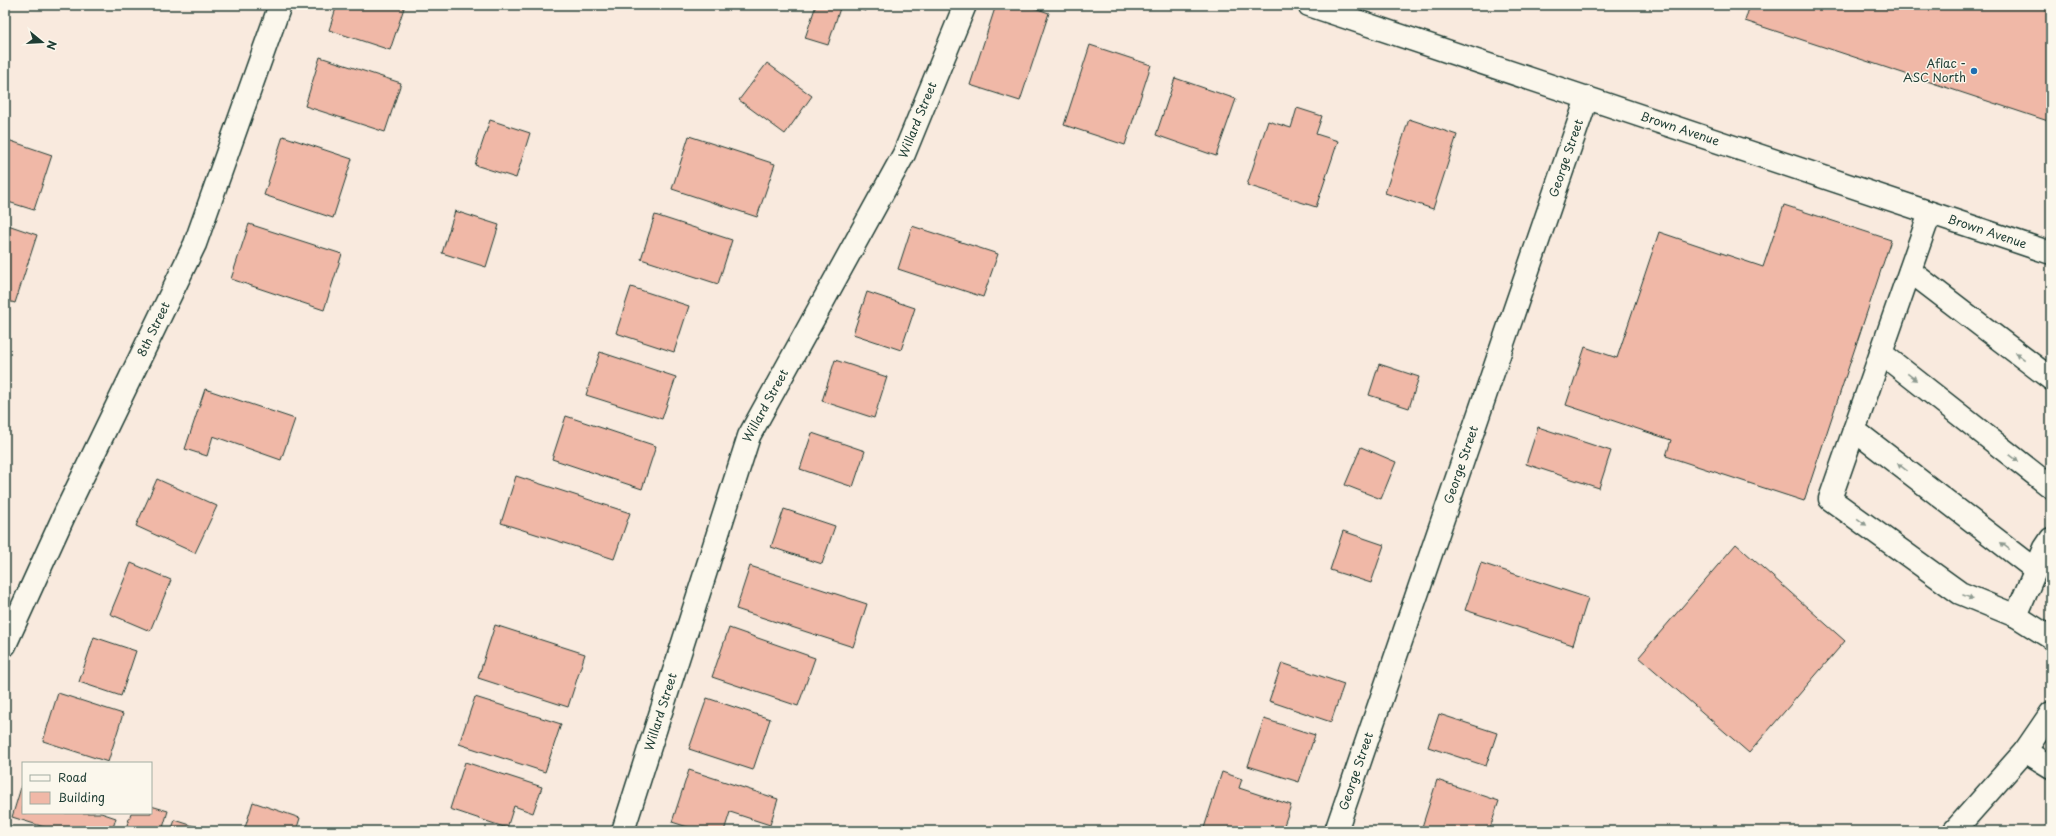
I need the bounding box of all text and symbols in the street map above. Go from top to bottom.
north arrow [22,22,62,62]
text: N [42,38,61,52]
place label: Aflac - ASC North [1903,54,1966,86]
marker: Aflac - ASC North [1969,66,1979,76]
street label: Willard Street [893,79,941,161]
street label: Brown Avenue [1638,106,1722,150]
street label: George Street [1544,116,1587,199]
street label: Brown Avenue [1946,209,2030,252]
street label: 8th Street [132,298,174,359]
one-way arrow [2015,351,2026,360]
street label: Willard Street [737,365,792,445]
one-way arrow [1907,373,1918,381]
street label: George Street [1439,423,1482,506]
one-way arrow [2009,453,2020,462]
one-way arrow [1896,463,1907,471]
one-way arrow [1856,518,1867,526]
one-way arrow [1999,542,2010,550]
one-way arrow [1962,594,1974,600]
street label: Willard Street [639,670,681,753]
street label: George Street [1334,730,1377,813]
legend [22,762,152,814]
text: Road [58,768,87,786]
text: Building [58,788,105,806]

